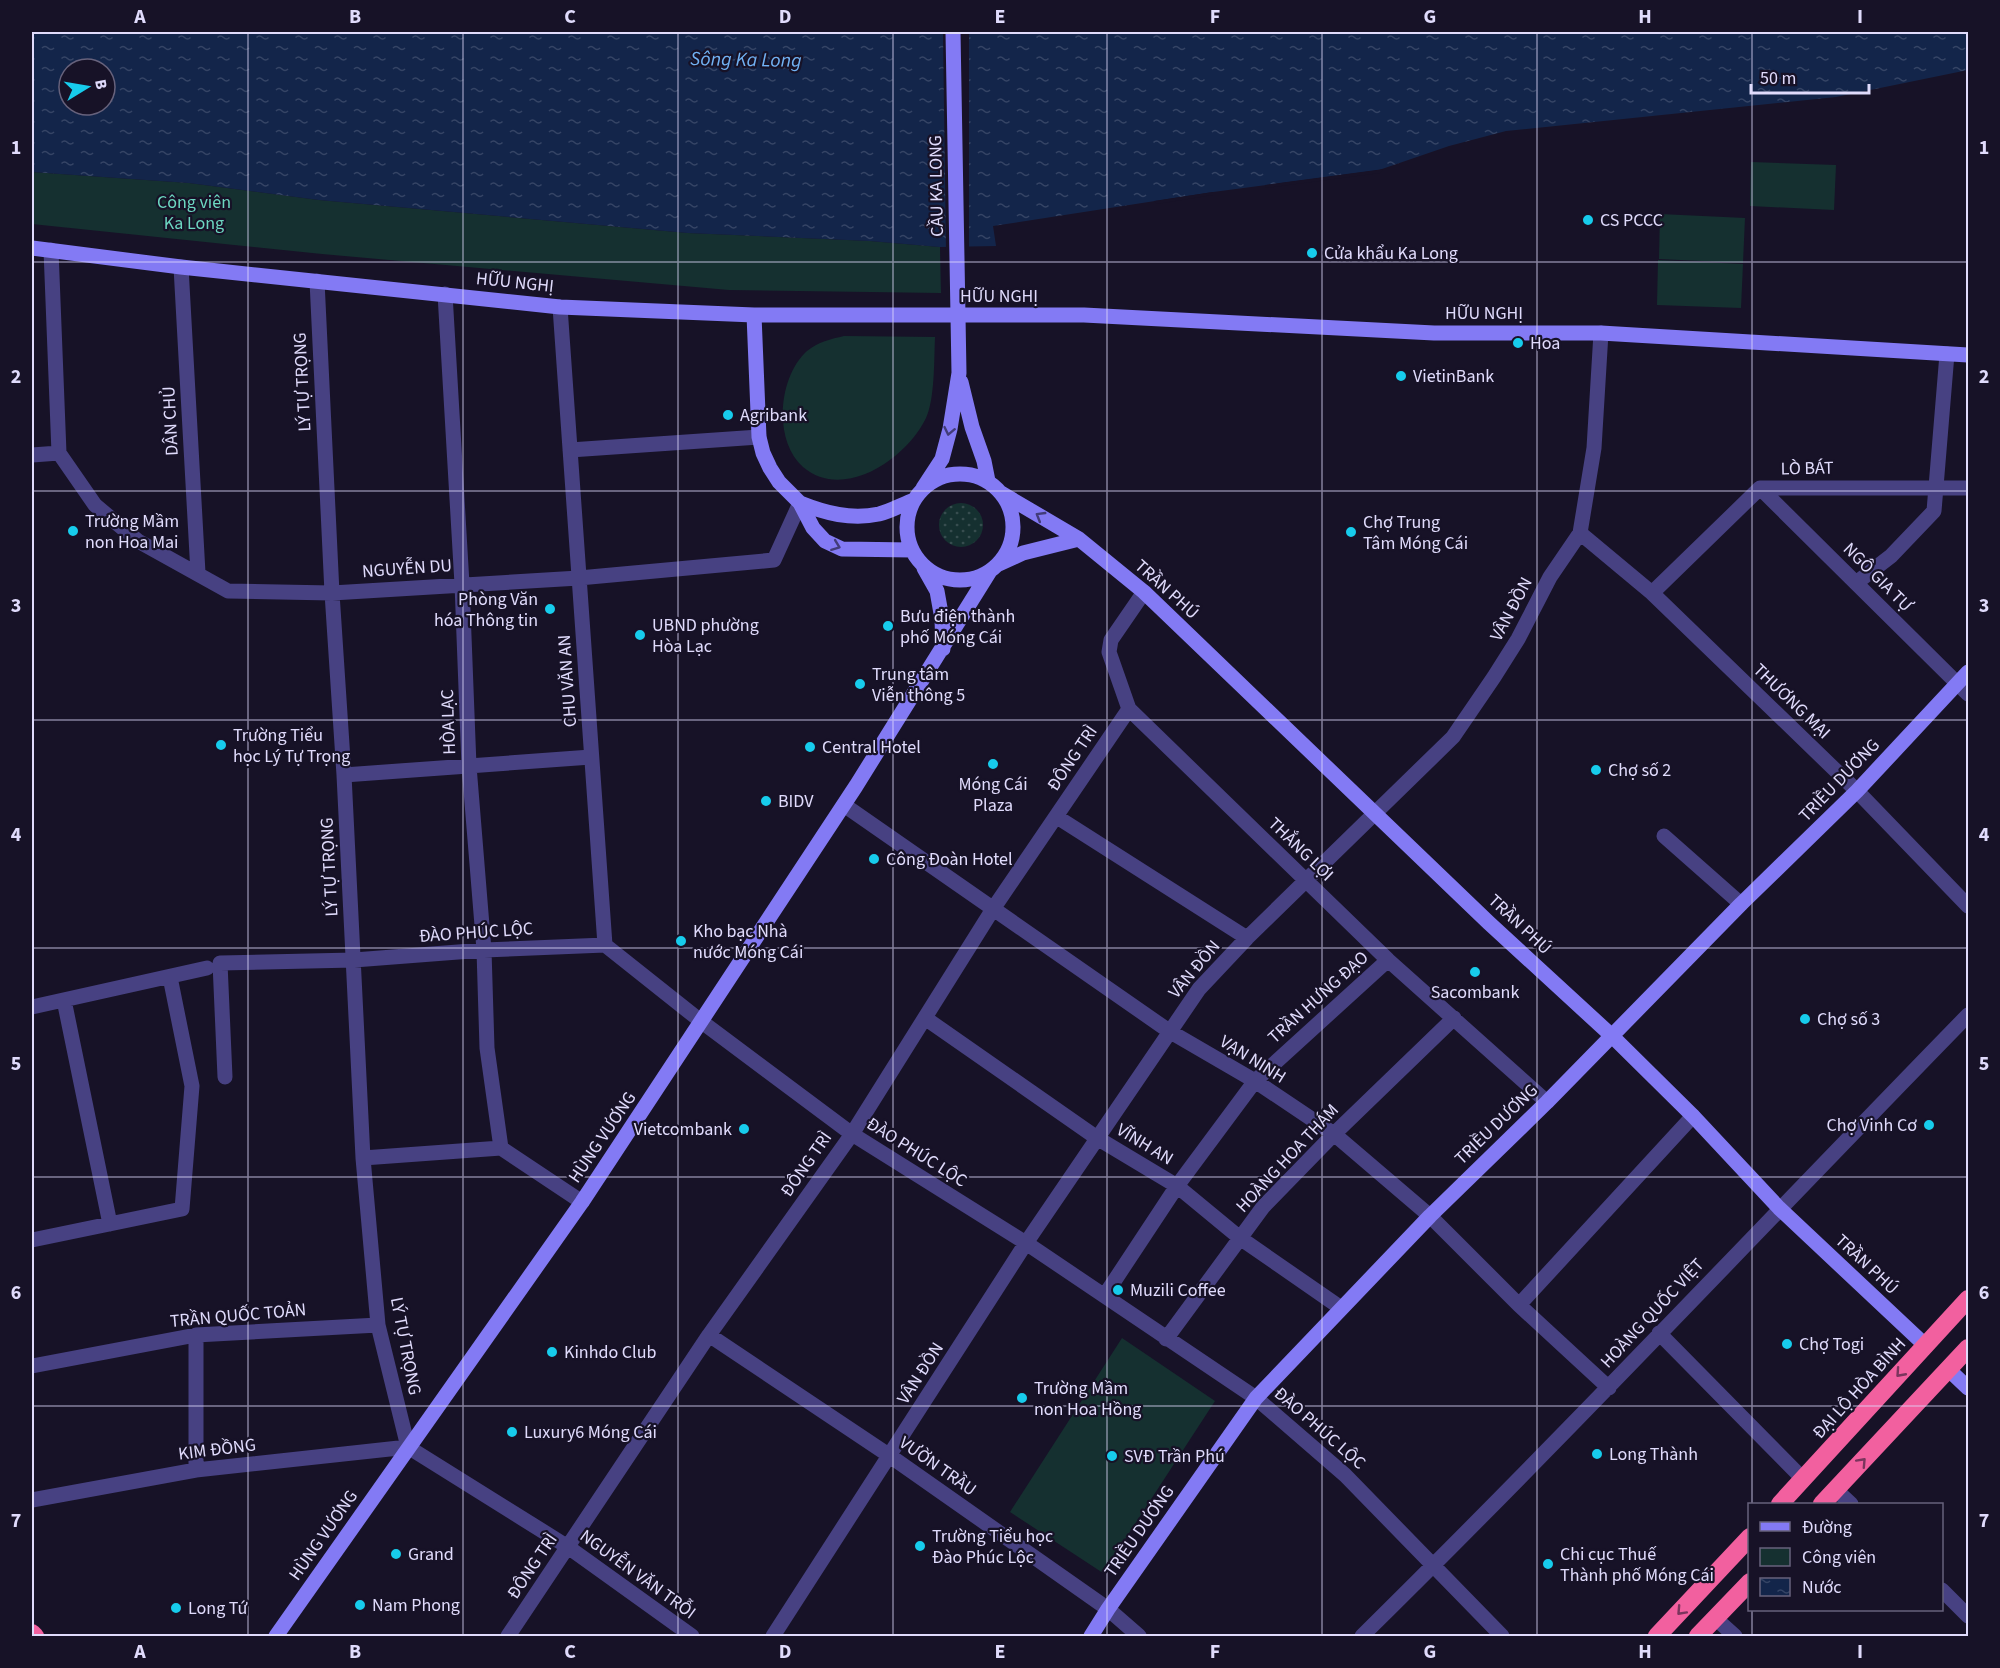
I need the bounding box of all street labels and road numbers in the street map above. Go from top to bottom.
street label: CẦU KA LONG [923,135,950,237]
street label: HỮU NGHỊ [475,266,555,299]
street label: HỮU NGHỊ [960,284,1038,309]
street label: HỮU NGHỊ [1445,301,1523,326]
street label: LÝ TỰ TRỌNG [287,332,318,432]
street label: DÂN CHỦ [156,386,185,456]
street label: LÒ BÁT [1780,456,1834,481]
street label: NGÔ GIA TỰ [1837,537,1919,618]
street label: NGUYỄN DU [361,553,453,584]
street label: TRẦN PHÚ [1129,554,1204,625]
street label: VÂN ĐỒN [1484,573,1539,646]
street label: CHU VĂN AN [552,634,583,728]
street label: THƯƠNG MẠI [1747,658,1836,745]
street label: HÒA LẠC [435,689,462,755]
street label: ĐÔNG TRÌ [1041,720,1104,796]
street label: TRIỀU DƯƠNG [1793,733,1886,828]
street label: THẮNG LỢI [1262,812,1339,887]
street label: LÝ TỰ TRỌNG [314,817,345,917]
street label: TRẦN PHÚ [1482,888,1557,960]
street label: ĐÀO PHÚC LỘC [418,916,534,949]
street label: VÂN ĐỒN [1163,935,1226,1004]
street label: TRẦN HƯNG ĐẠO [1263,945,1374,1049]
street label: VẠN NINH [1215,1029,1291,1090]
street label: TRIỀU DƯƠNG [1449,1078,1544,1171]
street label: HÙNG VƯƠNG [563,1087,642,1188]
street label: HOÀNG HOA THÁM [1230,1098,1345,1218]
street label: ĐÀO PHÚC LỘC [862,1112,972,1193]
street label: VĨNH AN [1112,1118,1178,1171]
street label: ĐÔNG TRÌ [775,1127,838,1202]
street label: TRẦN PHÚ [1829,1228,1904,1300]
street label: HOÀNG QUỐC VIỆT [1595,1253,1710,1374]
street label: LÝ TỰ TRỌNG [384,1295,427,1397]
street label: TRẦN QUỐC TOẢN [169,1297,307,1334]
street label: ĐẠI LỘ HÒA BÌNH [1807,1332,1912,1445]
street label: VÂN ĐỒN [891,1337,950,1409]
street label: ĐÀO PHÚC LỘC [1268,1381,1371,1475]
street label: VƯỜN TRẦU [894,1431,981,1502]
street label: KIM ĐỒNG [177,1432,257,1467]
street label: TRIỀU DƯƠNG [1098,1480,1180,1582]
street label: HÙNG VƯƠNG [283,1485,364,1586]
street label: NGUYỄN VĂN TRỖI [575,1524,701,1625]
street label: ĐÔNG TRÌ [501,1528,564,1604]

